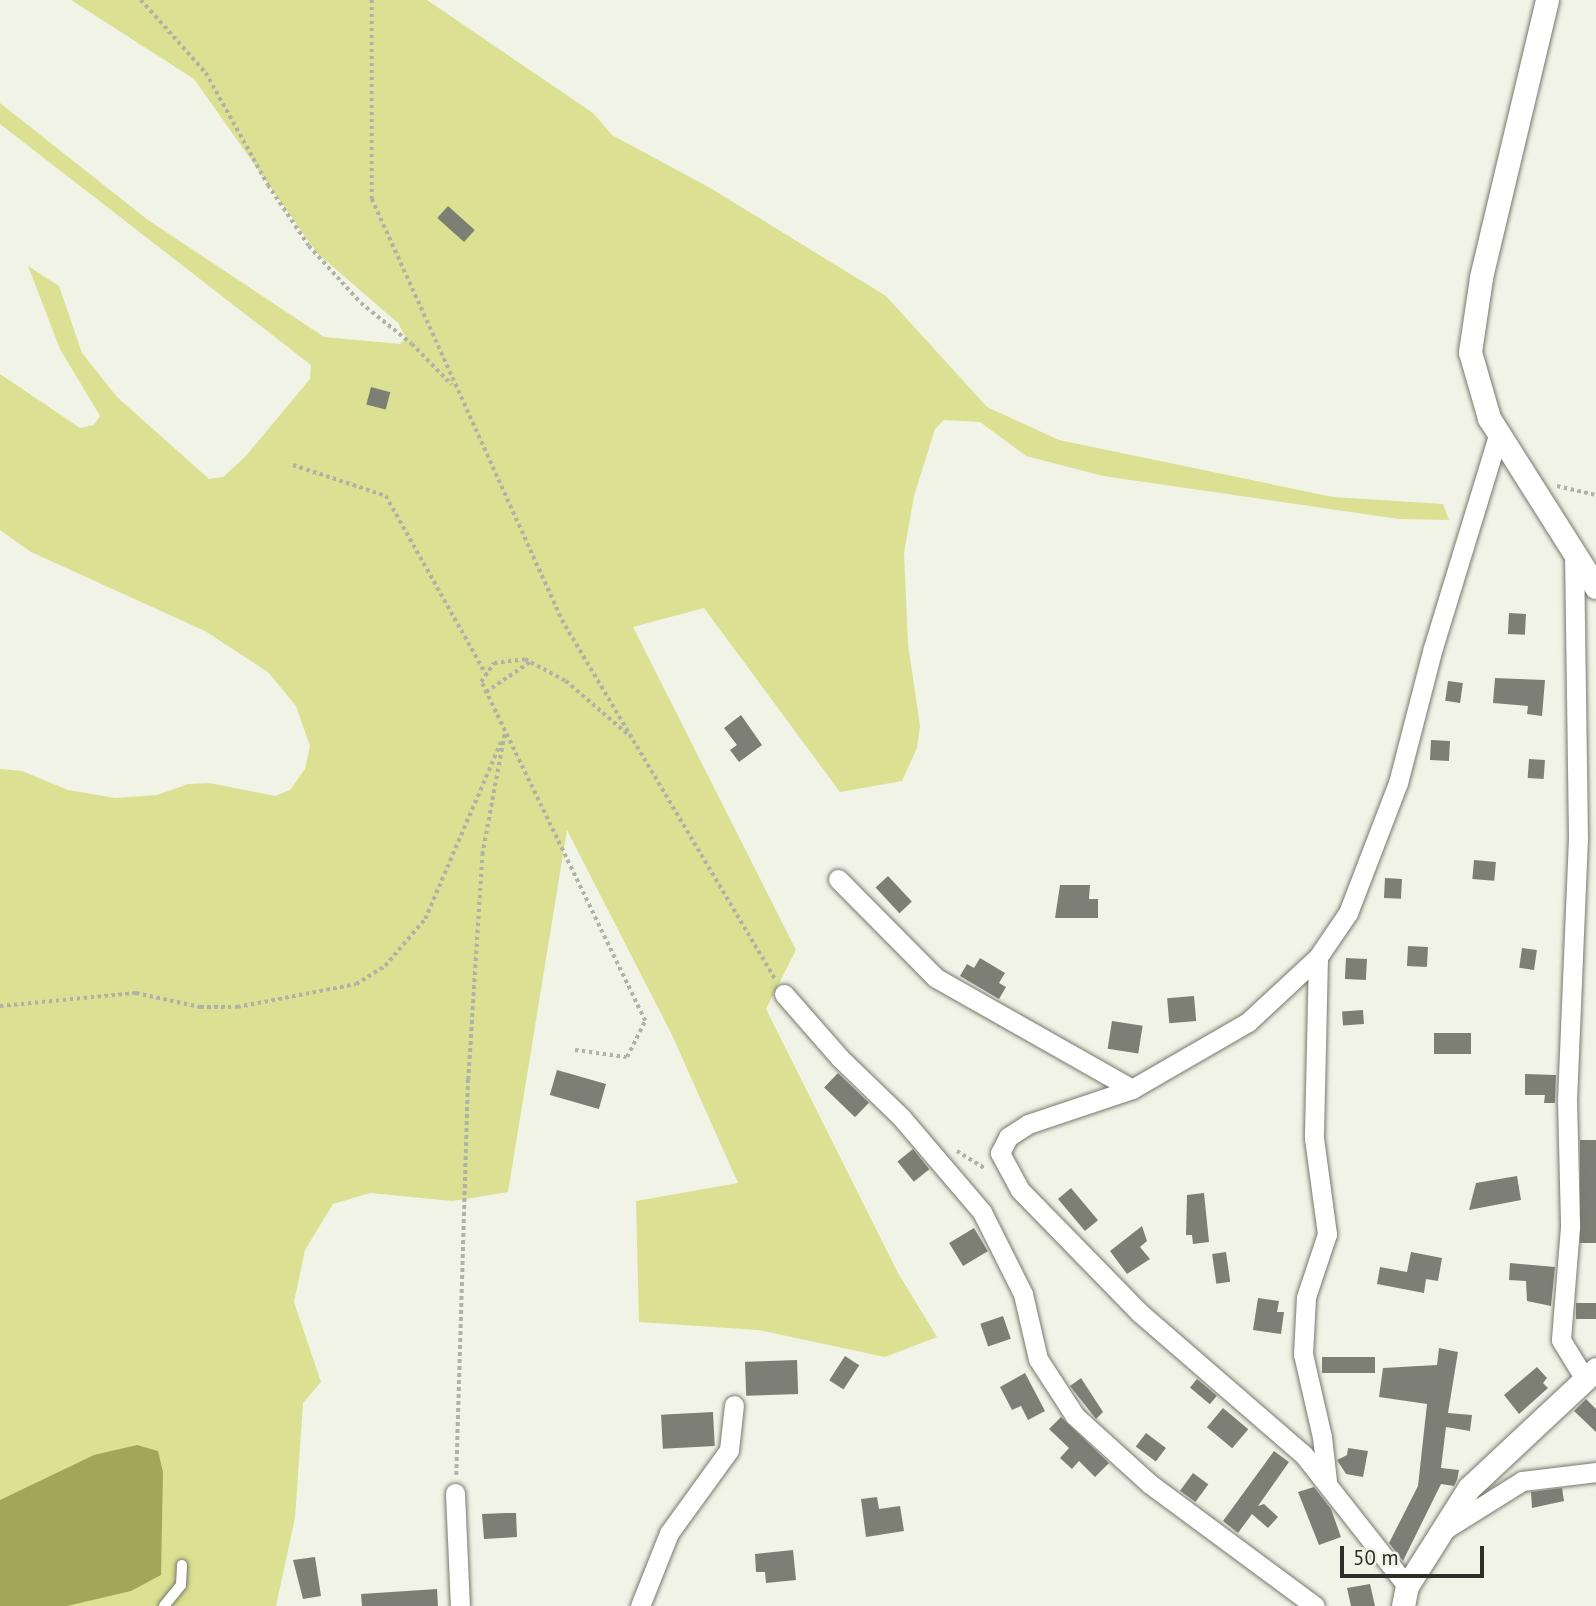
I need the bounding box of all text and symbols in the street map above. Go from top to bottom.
scale bar [1344,1532,1488,1576]
text: 50 m [1353,1544,1399,1571]

